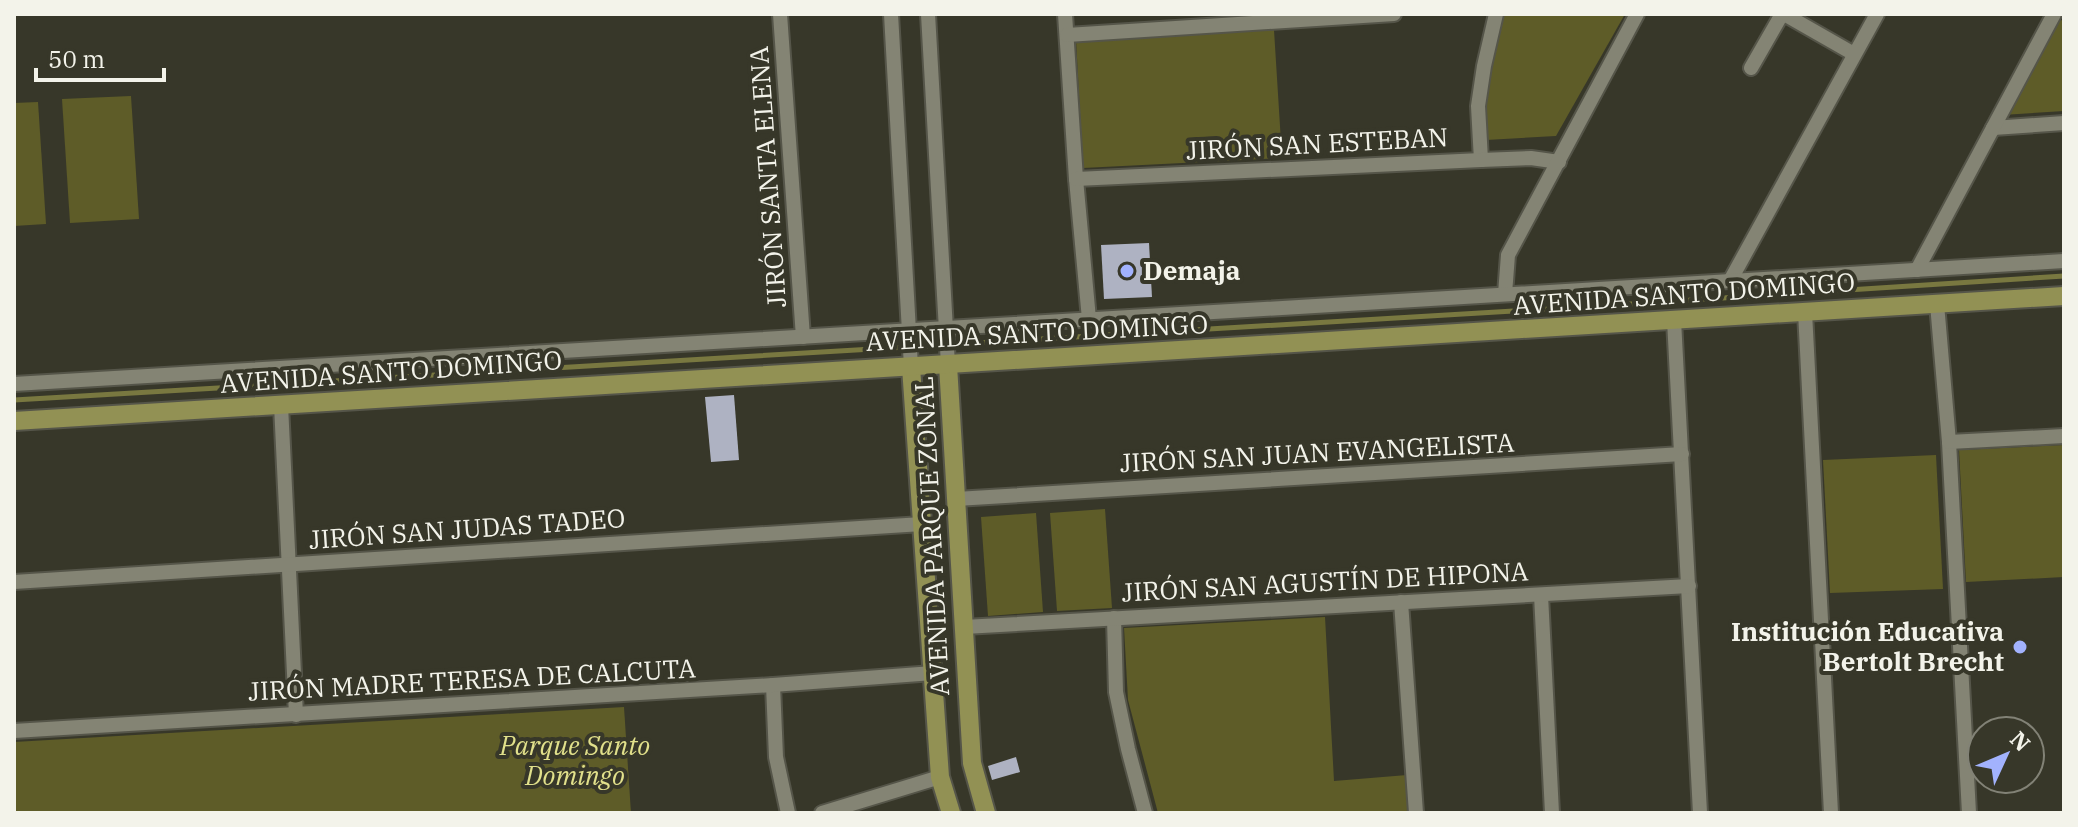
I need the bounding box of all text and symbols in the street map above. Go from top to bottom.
scale bar [36,32,164,82]
text: 50 m [48,43,105,75]
street label: JIRÓN SANTA ELENA [741,45,793,309]
street label: JIRÓN SAN ESTEBAN [1185,119,1449,167]
place label: Demaja [1143,253,1241,287]
marker: Demaja [1118,262,1136,280]
street label: AVENIDA SANTO DOMINGO [1512,264,1856,322]
street label: AVENIDA SANTO DOMINGO [865,306,1209,358]
street label: AVENIDA SANTO DOMINGO [219,342,563,400]
street label: AVENIDA PARQUE ZONAL [906,375,956,697]
street label: JIRÓN SAN JUAN EVANGELISTA [1119,425,1515,479]
street label: JIRÓN SAN JUDAS TADEO [308,500,626,556]
street label: JIRÓN SAN AGUSTÍN DE HIPONA [1121,553,1529,609]
place label: Institución Educativa Bertolt Brecht [1731,614,2004,678]
marker: Institución Educativa Bertolt Brecht [2011,638,2029,656]
street label: JIRÓN MADRE TERESA DE CALCUTA [247,650,697,708]
north arrow [1966,715,2046,795]
text: N [2004,724,2037,757]
park label: Parque Santo Domingo [499,728,650,792]

